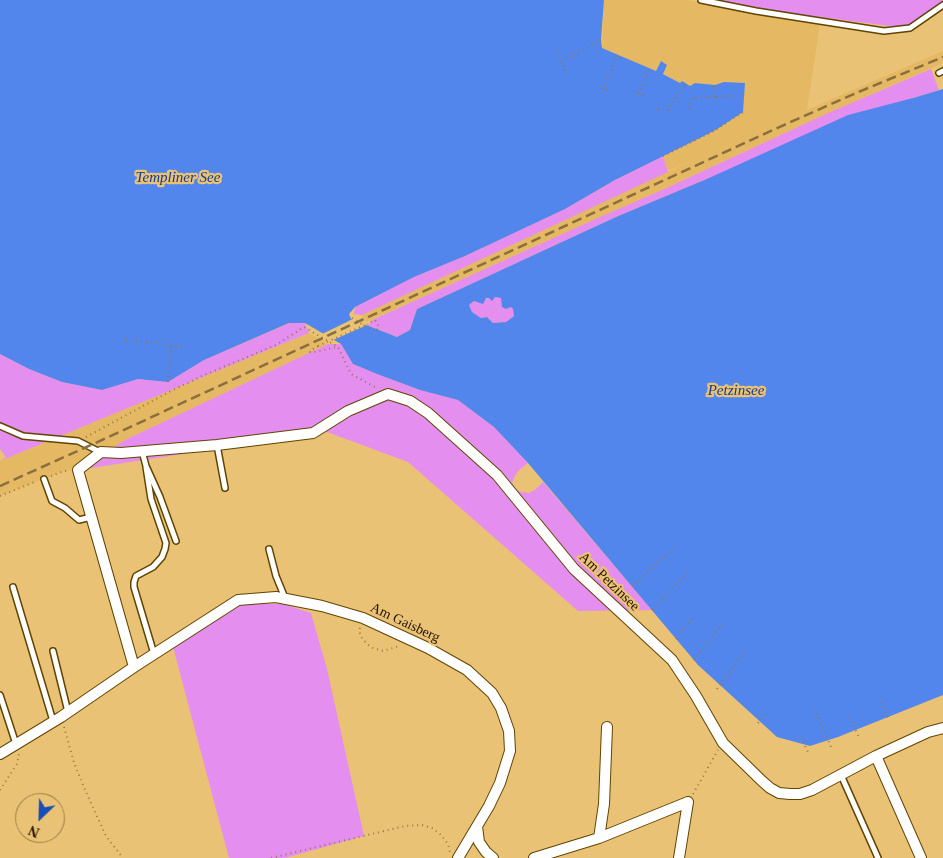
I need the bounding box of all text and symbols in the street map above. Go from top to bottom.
water label: Templiner See [136,169,220,187]
water label: Petzinsee [708,382,764,400]
street label: Am Petzinsee [575,549,643,615]
street label: Am Gaisberg [368,600,442,646]
north arrow [15,793,65,843]
text: N [26,822,42,840]

